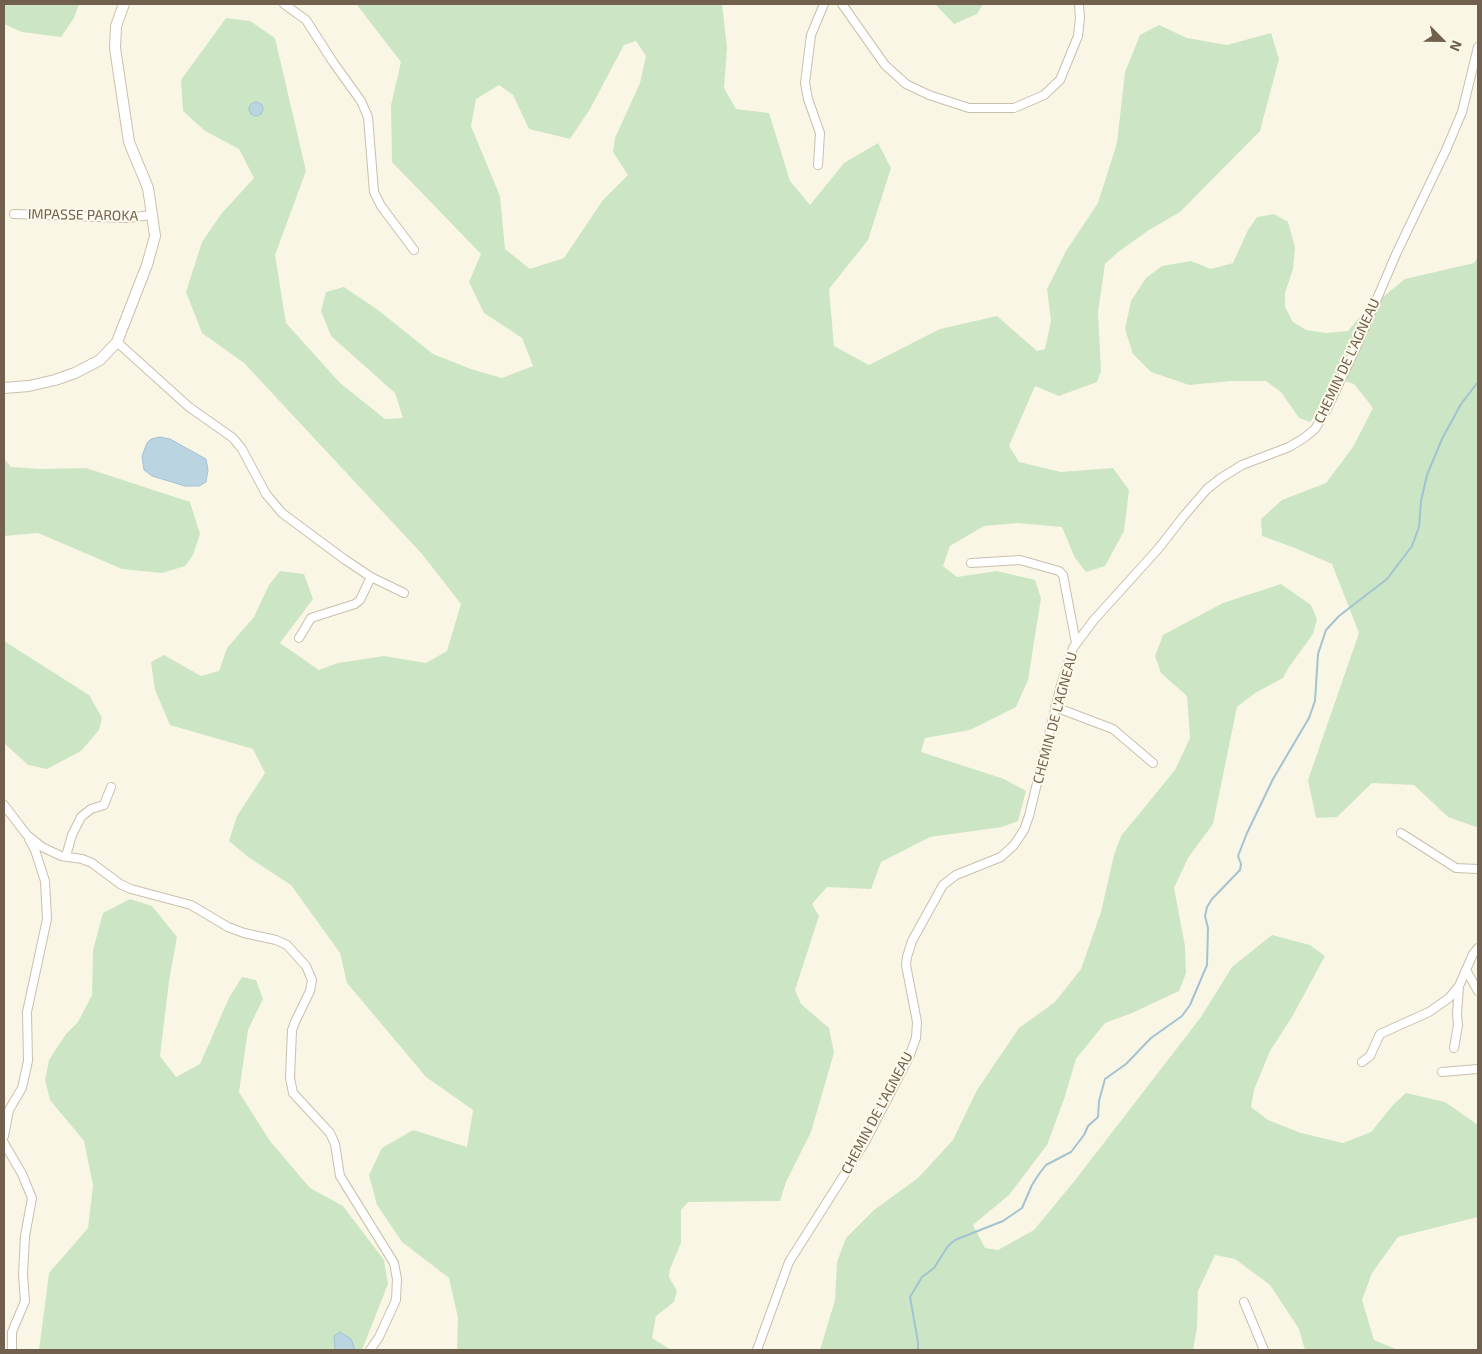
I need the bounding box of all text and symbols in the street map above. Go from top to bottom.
north arrow [1417,15,1467,65]
text: N [1446,38,1466,54]
street label: IMPASSE PAROKA [28,206,138,224]
street label: CHEMIN DE L’AGNEAU [1311,296,1383,426]
street label: CHEMIN DE L’AGNEAU [1029,650,1081,786]
street label: CHEMIN DE L’AGNEAU [838,1049,916,1177]

